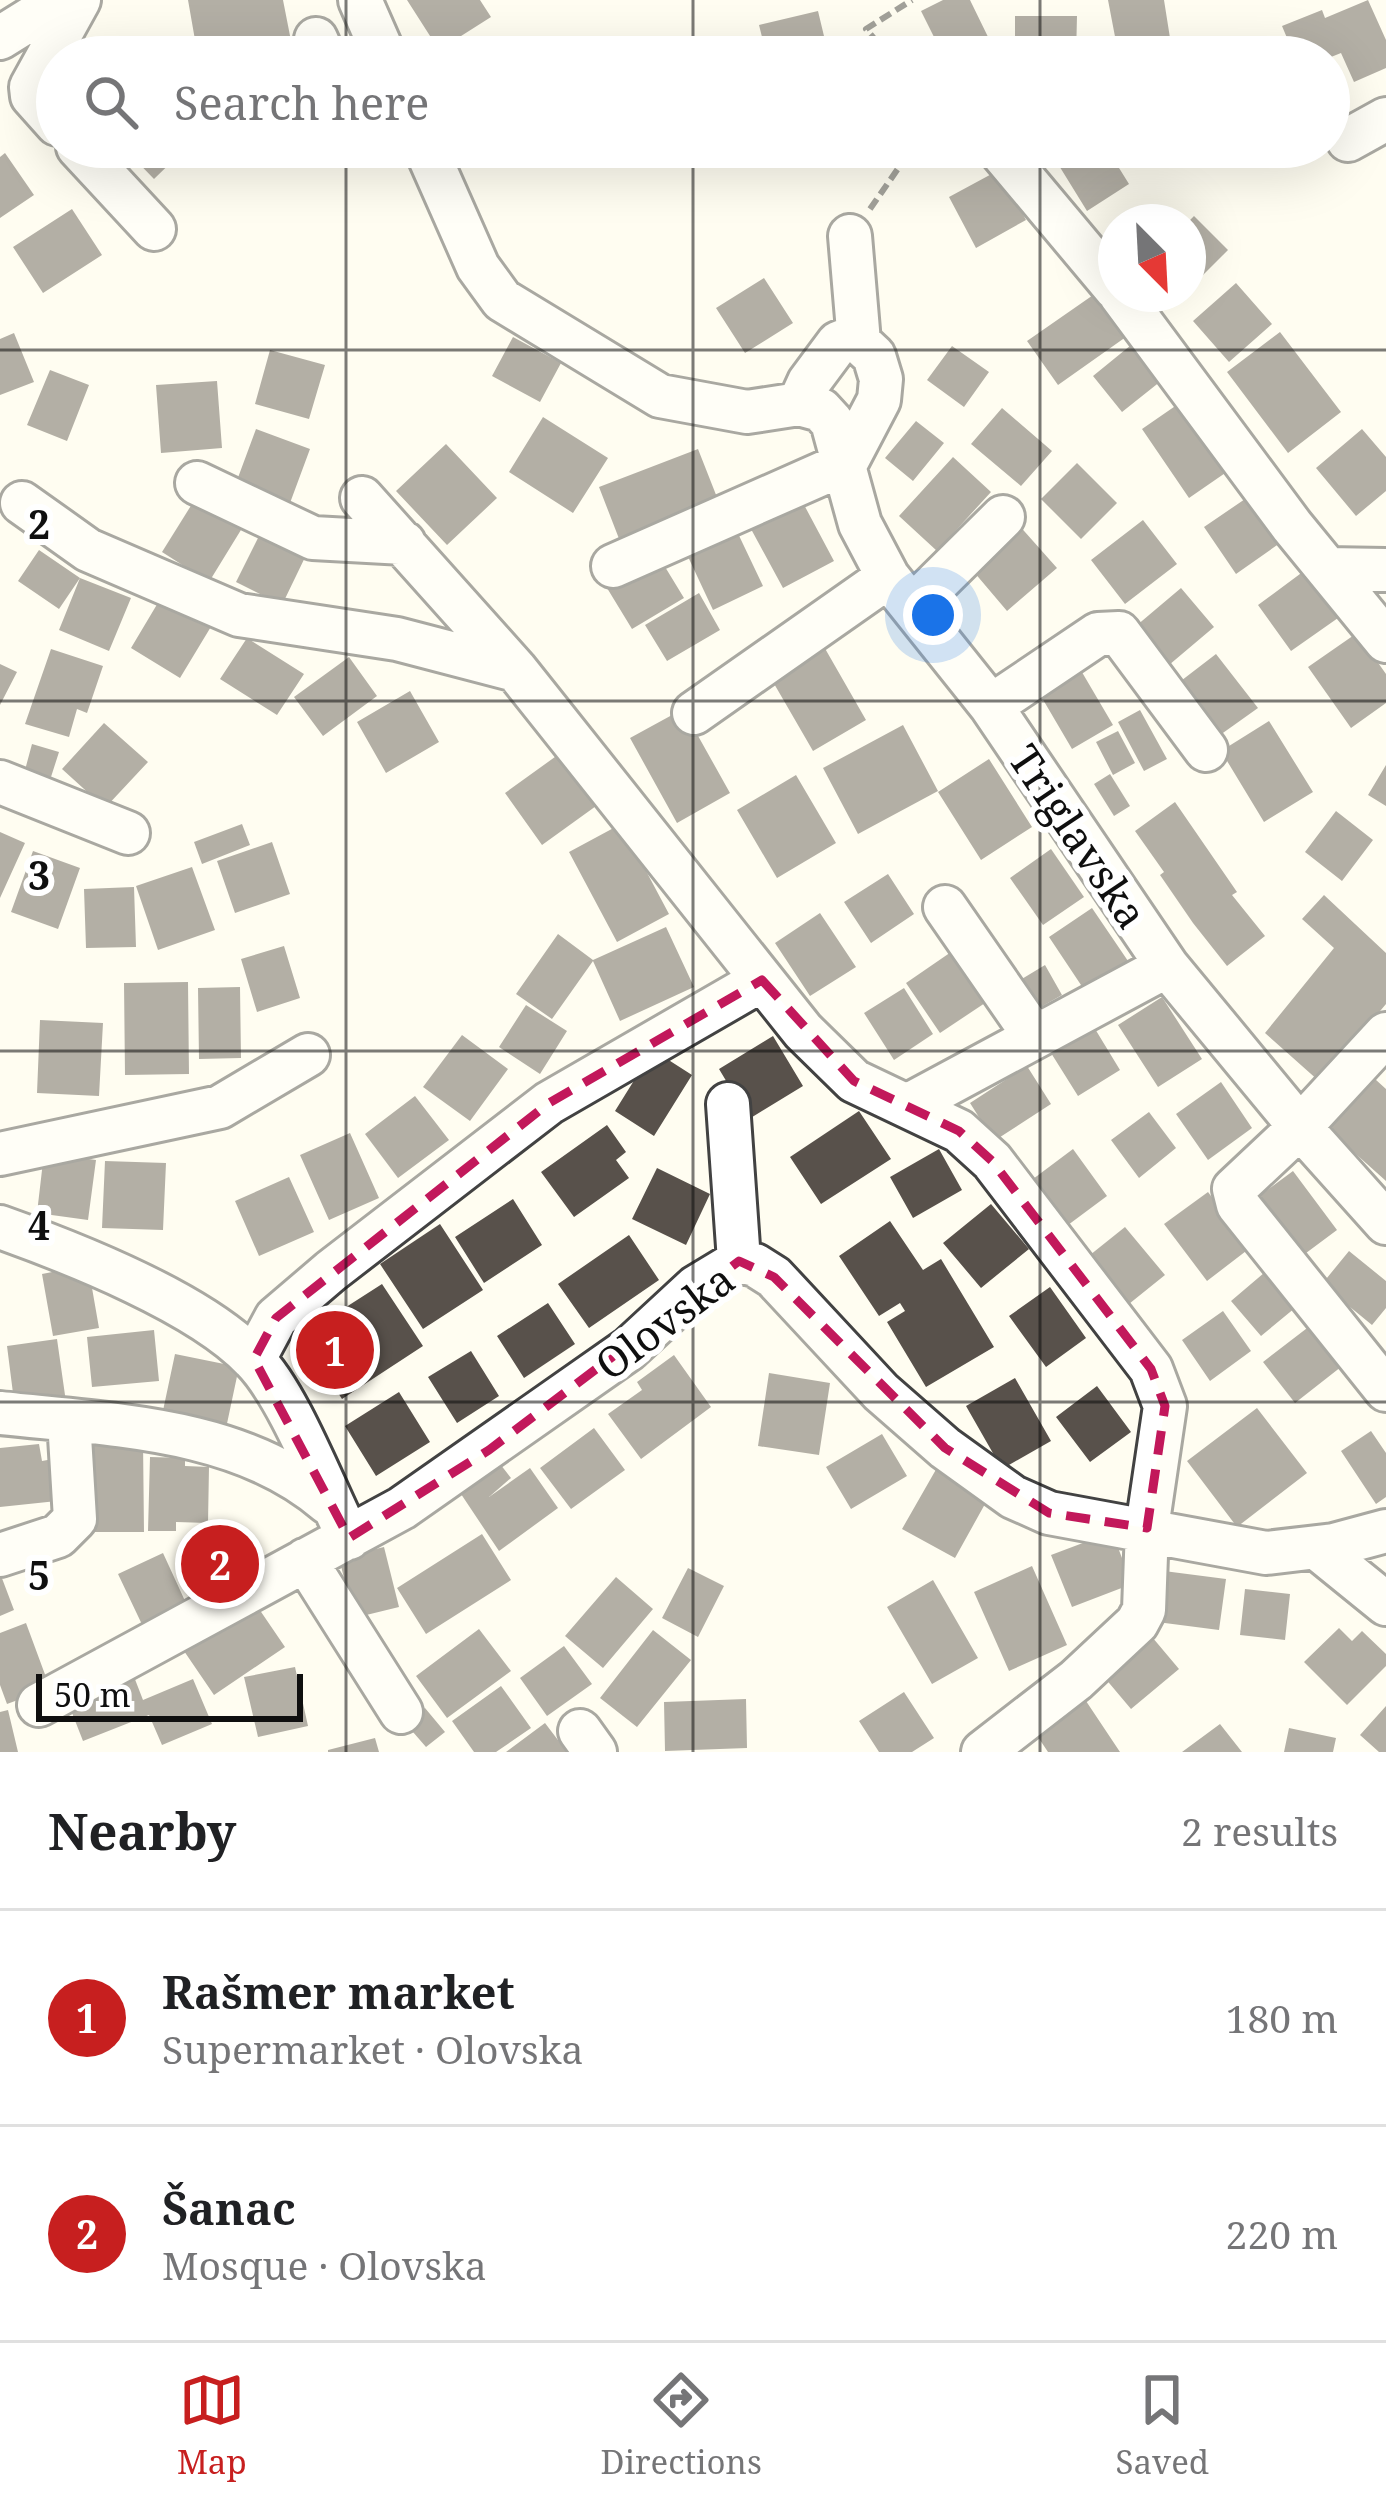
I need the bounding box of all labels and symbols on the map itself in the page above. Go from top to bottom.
north arrow [1098,204,1206,312]
text: 2 [28,497,50,550]
your location [903,585,963,645]
street label: Triglavska [997,733,1161,939]
text: 3 [28,848,50,901]
text: 4 [28,1198,50,1251]
street label: Olovska [583,1250,745,1392]
pin: 1 [296,1305,374,1395]
pin: 2 [181,1519,259,1609]
text: 5 [28,1548,50,1601]
scale bar [36,1668,303,1721]

